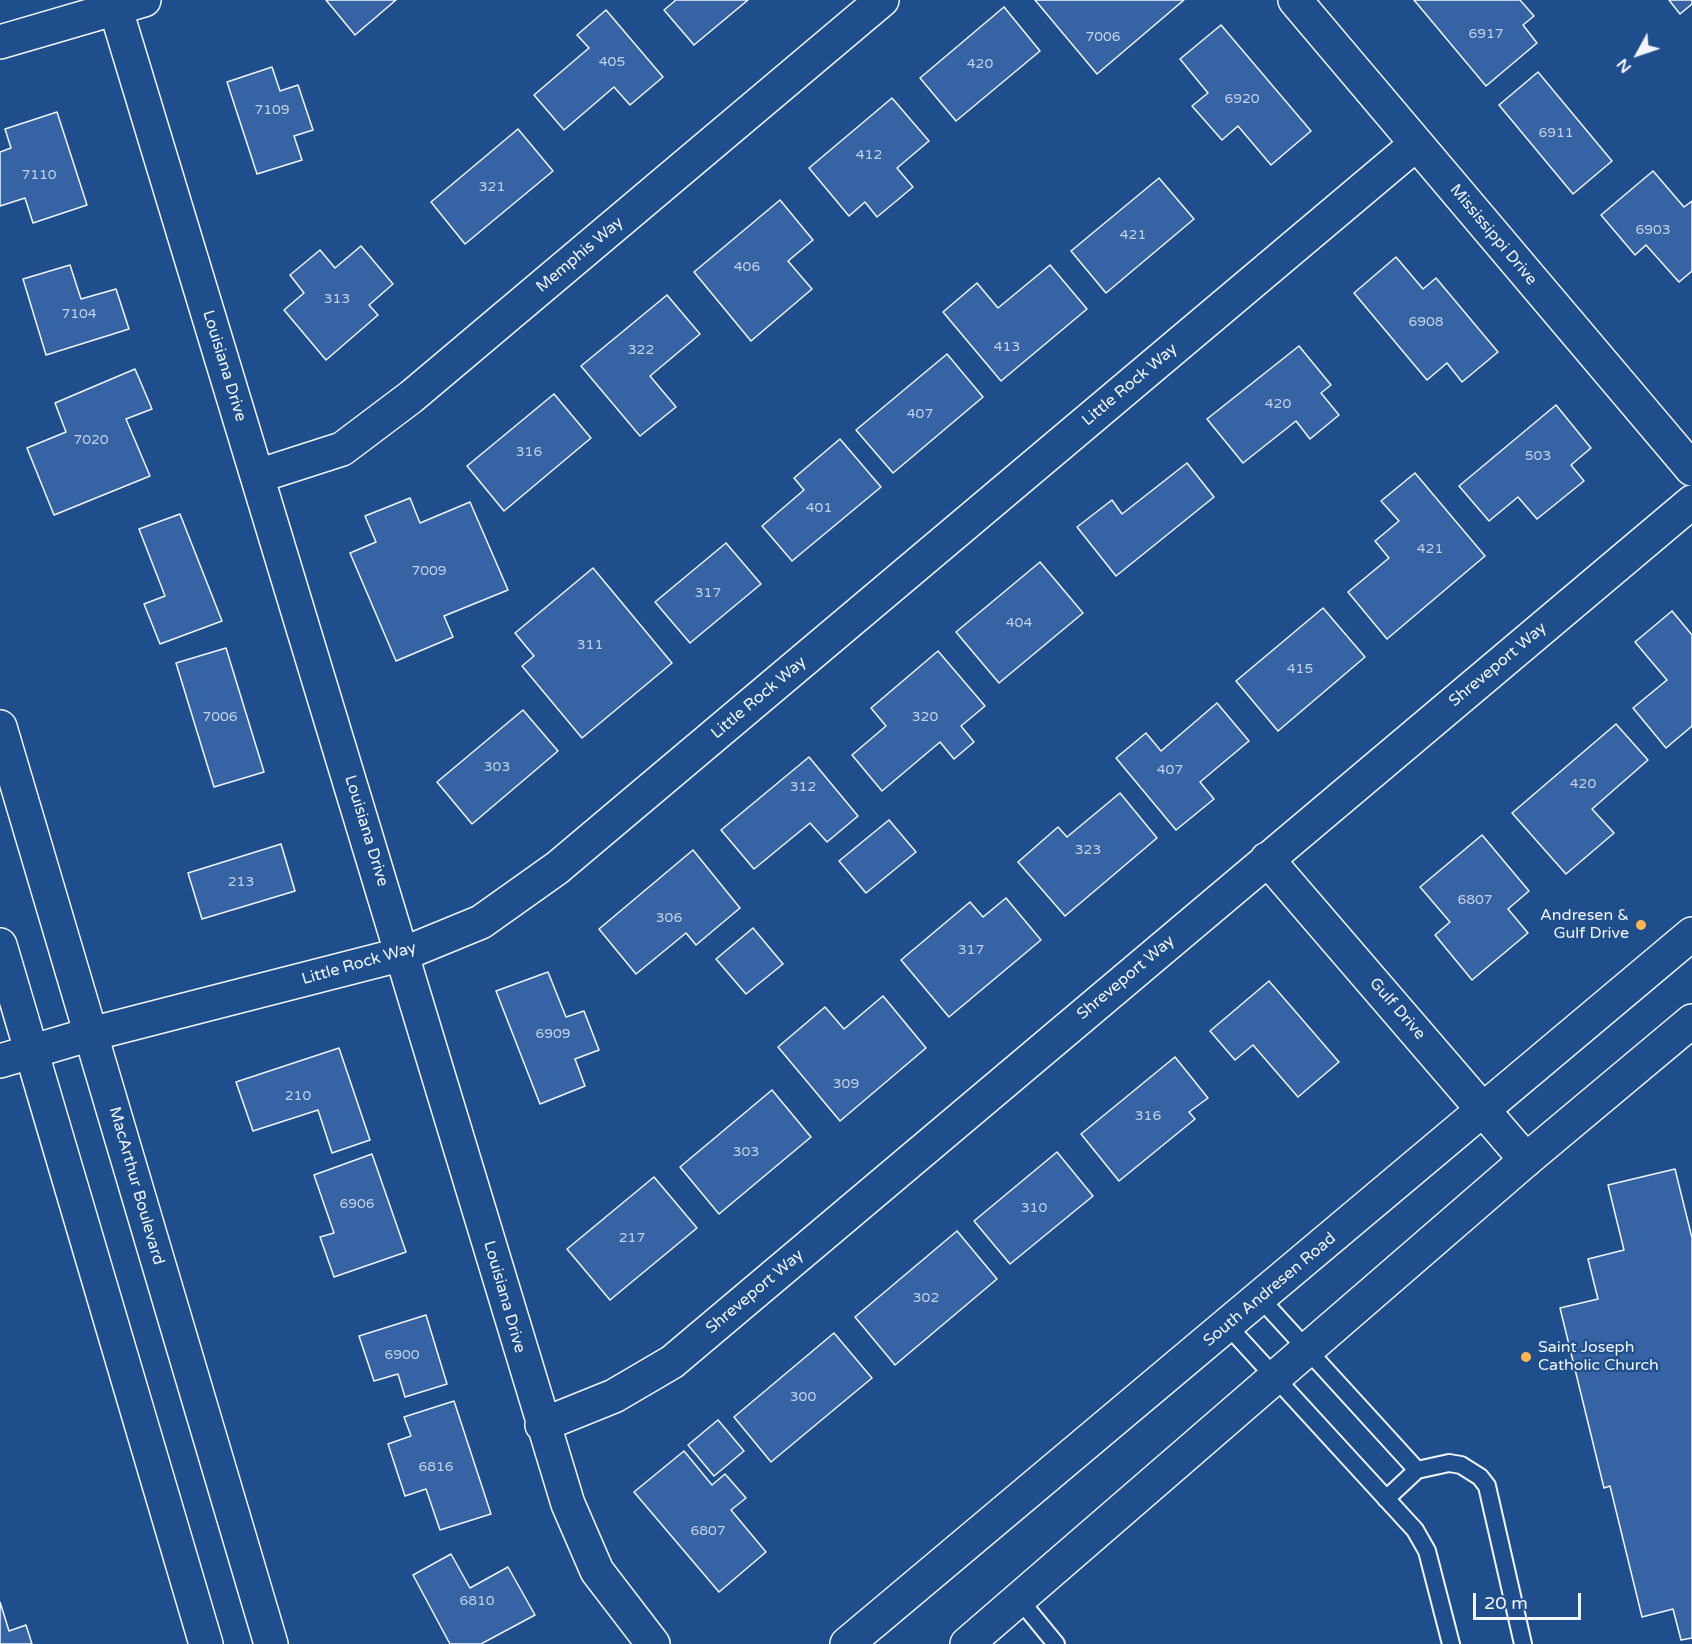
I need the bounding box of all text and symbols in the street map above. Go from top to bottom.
north arrow [1608,24,1668,84]
house number: 6917 [1468,26,1504,42]
house number: 7006 [1085,29,1121,45]
house number: 405 [599,54,625,70]
text: N [1612,54,1636,77]
house number: 420 [967,56,993,72]
house number: 6920 [1224,91,1260,107]
house number: 7109 [254,102,290,118]
house number: 6911 [1538,125,1574,141]
house number: 412 [856,147,882,163]
house number: 7110 [21,167,57,183]
house number: 321 [479,179,505,195]
street label: Mississippi Drive [1445,181,1541,289]
street label: Memphis Way [533,213,627,297]
house number: 6903 [1635,222,1671,238]
house number: 421 [1120,227,1146,243]
house number: 406 [734,259,760,275]
house number: 313 [324,291,350,307]
house number: 7104 [61,306,97,322]
street label: Louisiana Drive [198,308,250,424]
house number: 6908 [1408,314,1444,330]
house number: 413 [994,339,1020,355]
street label: Little Rock Way [1079,340,1181,430]
house number: 322 [628,342,654,358]
house number: 420 [1265,396,1291,412]
house number: 407 [907,406,933,422]
house number: 7020 [73,432,109,448]
house number: 316 [516,444,542,460]
house number: 503 [1525,448,1551,464]
house number: 401 [806,500,832,516]
house number: 421 [1417,541,1443,557]
house number: 7009 [411,563,447,579]
house number: 317 [695,585,721,601]
house number: 404 [1006,615,1032,631]
street label: Shreveport Way [1445,619,1551,711]
house number: 311 [577,637,603,653]
street label: Little Rock Way [708,653,810,743]
house number: 415 [1287,661,1313,677]
house number: 7006 [202,709,238,725]
house number: 320 [912,709,938,725]
house number: 303 [484,759,510,775]
house number: 407 [1157,762,1183,778]
street label: Louisiana Drive [340,773,392,889]
house number: 420 [1570,776,1596,792]
house number: 312 [790,779,816,795]
house number: 323 [1075,842,1101,858]
house number: 213 [228,874,254,890]
house number: 6807 [1457,892,1493,908]
place label: Andresen & Gulf Drive [1540,906,1629,944]
house number: 306 [656,910,682,926]
marker: Andresen & Gulf Drive [1634,918,1648,932]
street label: Shreveport Way [1073,932,1179,1024]
street label: Little Rock Way [300,938,418,990]
house number: 317 [958,942,984,958]
street label: Gulf Drive [1365,974,1429,1044]
house number: 6909 [535,1026,571,1042]
house number: 309 [833,1076,859,1092]
house number: 210 [285,1088,311,1104]
street label: MacArthur Boulevard [104,1105,168,1267]
house number: 316 [1135,1108,1161,1124]
house number: 303 [733,1144,759,1160]
house number: 6906 [339,1196,375,1212]
house number: 310 [1021,1200,1047,1216]
street label: South Andresen Road [1200,1229,1340,1351]
house number: 217 [619,1230,645,1246]
street label: Louisiana Drive [479,1239,529,1355]
street label: Shreveport Way [702,1246,808,1338]
house number: 302 [913,1290,939,1306]
place label: Saint Joseph Catholic Church [1538,1338,1659,1376]
house number: 6900 [384,1347,420,1363]
marker: Saint Joseph Catholic Church [1519,1350,1533,1364]
house number: 300 [790,1389,816,1405]
house number: 6816 [418,1459,454,1475]
house number: 6807 [690,1523,726,1539]
scale bar [1476,1581,1584,1619]
text: 20 m [1484,1592,1528,1614]
house number: 6810 [459,1593,495,1609]

